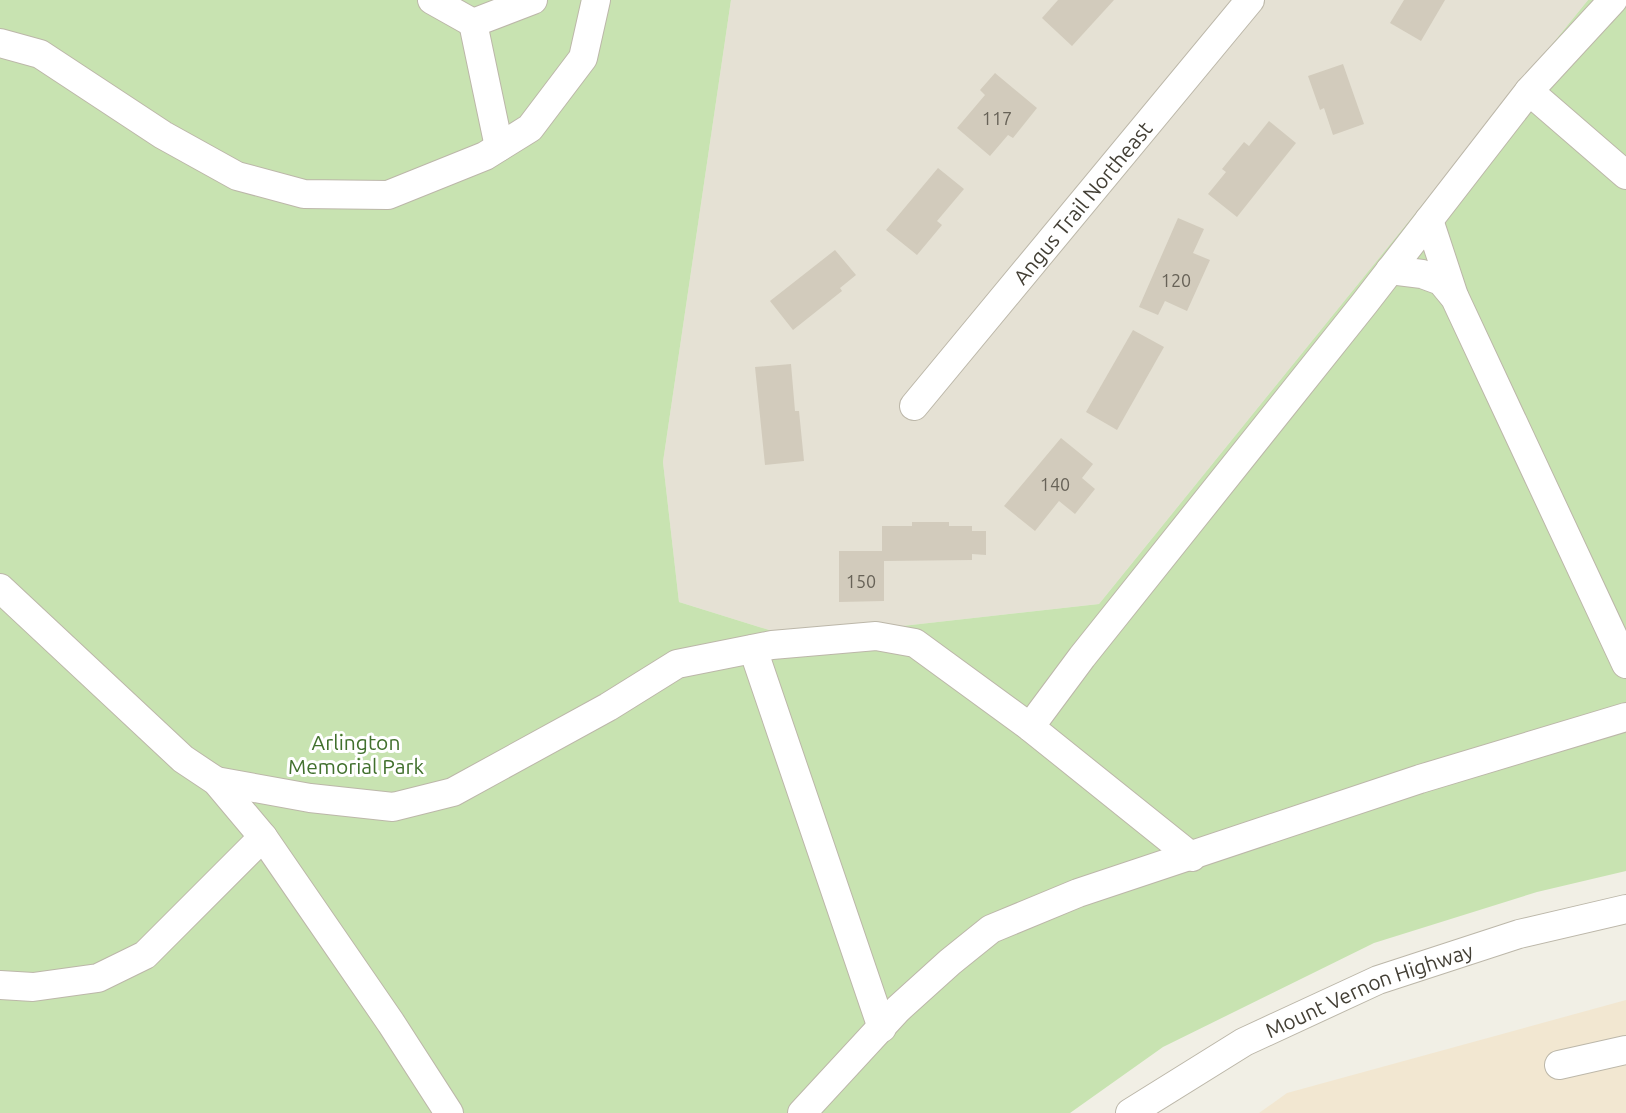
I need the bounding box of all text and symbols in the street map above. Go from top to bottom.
house number: 117 [982,108,1012,128]
street label: Angus Trail Northeast [1008,116,1157,289]
house number: 120 [1161,270,1191,290]
house number: 140 [1040,474,1070,494]
house number: 150 [846,571,876,591]
park label: Arlington Memorial Park [288,730,424,778]
street label: Mount Vernon Highway [1261,938,1476,1042]

